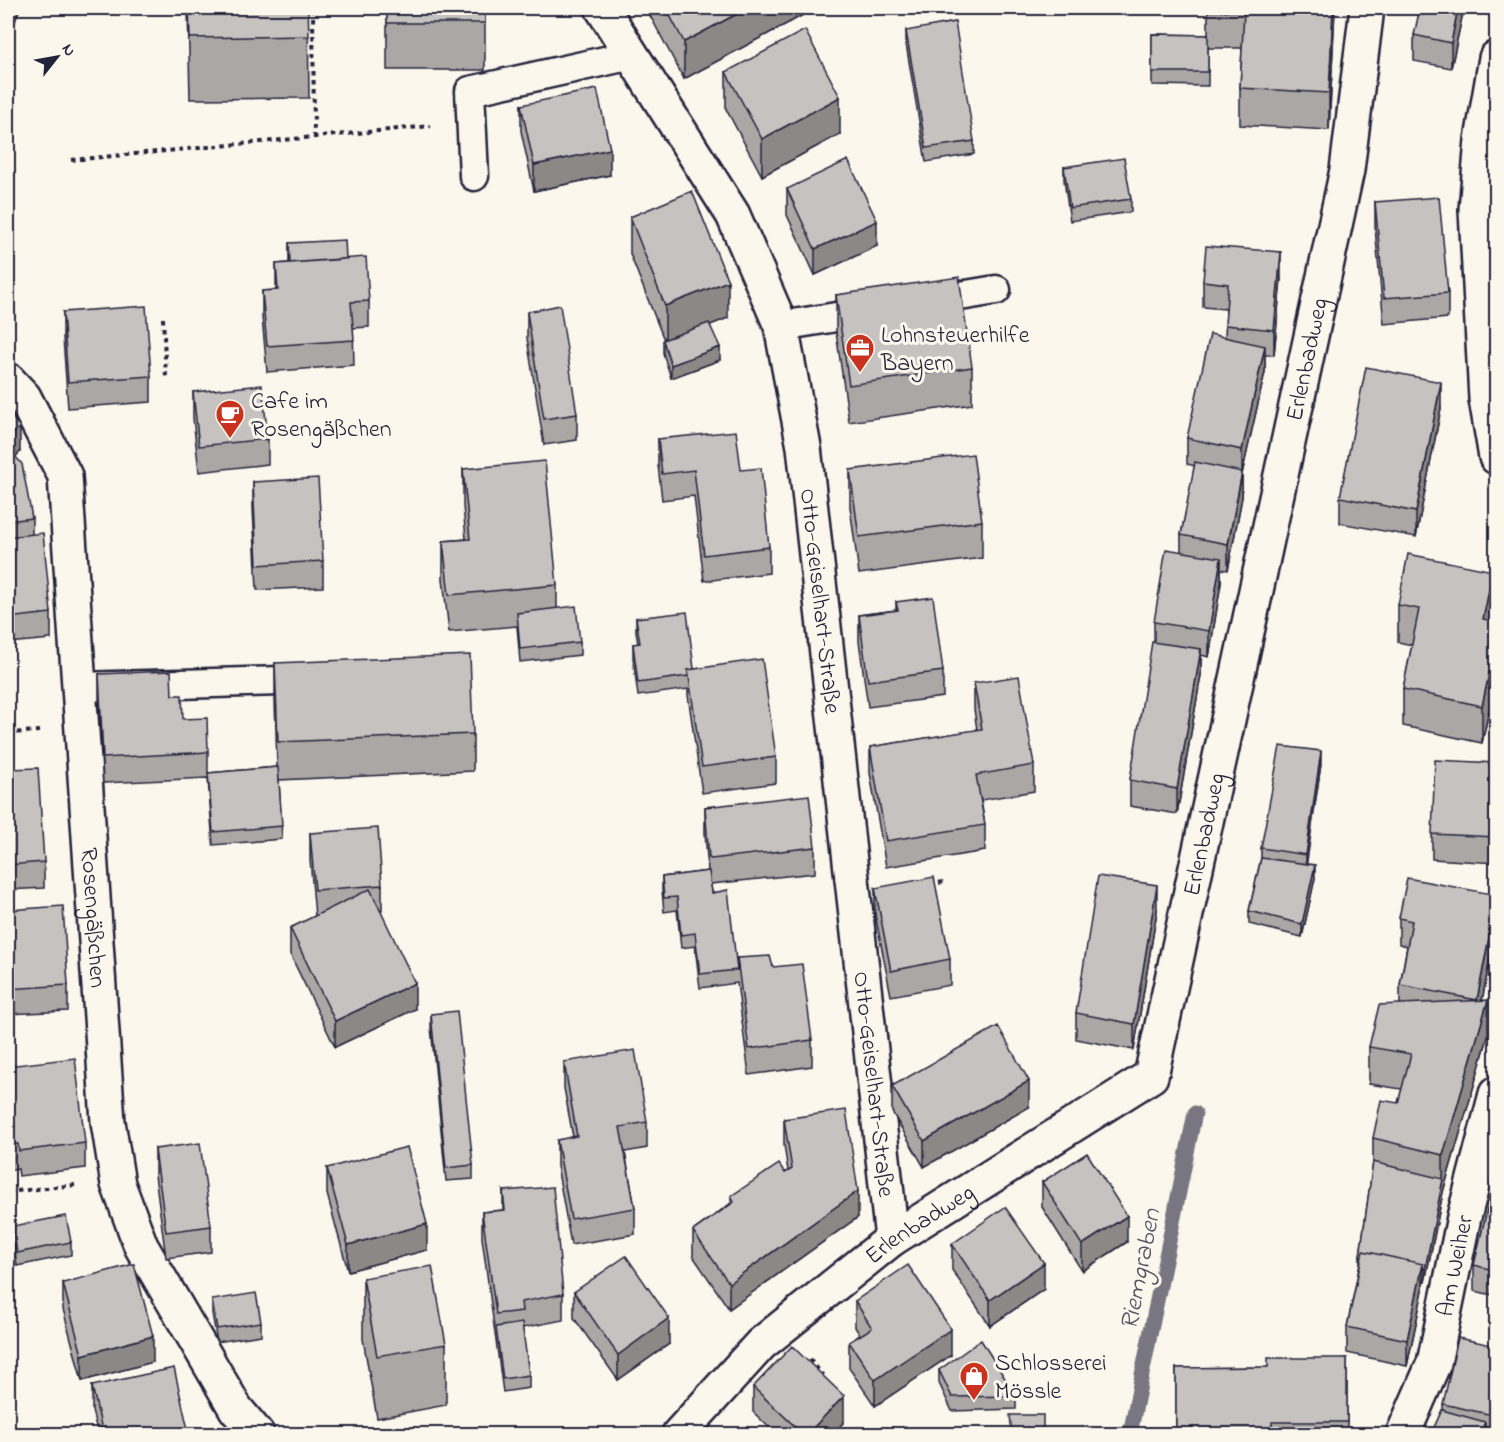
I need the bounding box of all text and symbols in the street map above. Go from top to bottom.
north arrow [27,27,87,87]
text: N [55,39,81,61]
street label: Erlenbadweg [1278,295,1339,425]
place label: Lohnsteuerhilfe Bayern [880,319,1030,383]
office icon: Lohnsteuerhilfe Bayern [844,332,876,374]
place label: Cafe im Rosengäßchen [251,385,392,448]
cafe icon: Cafe im Rosengäßchen [214,398,246,440]
street label: Otto-Geiselhart-Straße [789,487,849,716]
street label: Erlenbadweg [1175,770,1236,900]
street label: Rosengäßchen [70,846,114,989]
street label: Otto-Geiselhart-Straße [842,970,902,1199]
street label: Erlenbadweg [858,1176,982,1274]
water label: Riemgraben [1112,1204,1173,1334]
street label: Am Weiher [1429,1212,1484,1320]
place label: Schlosserei Mössle [995,1347,1107,1410]
shop icon: Schlosserei Mössle [958,1360,990,1402]

